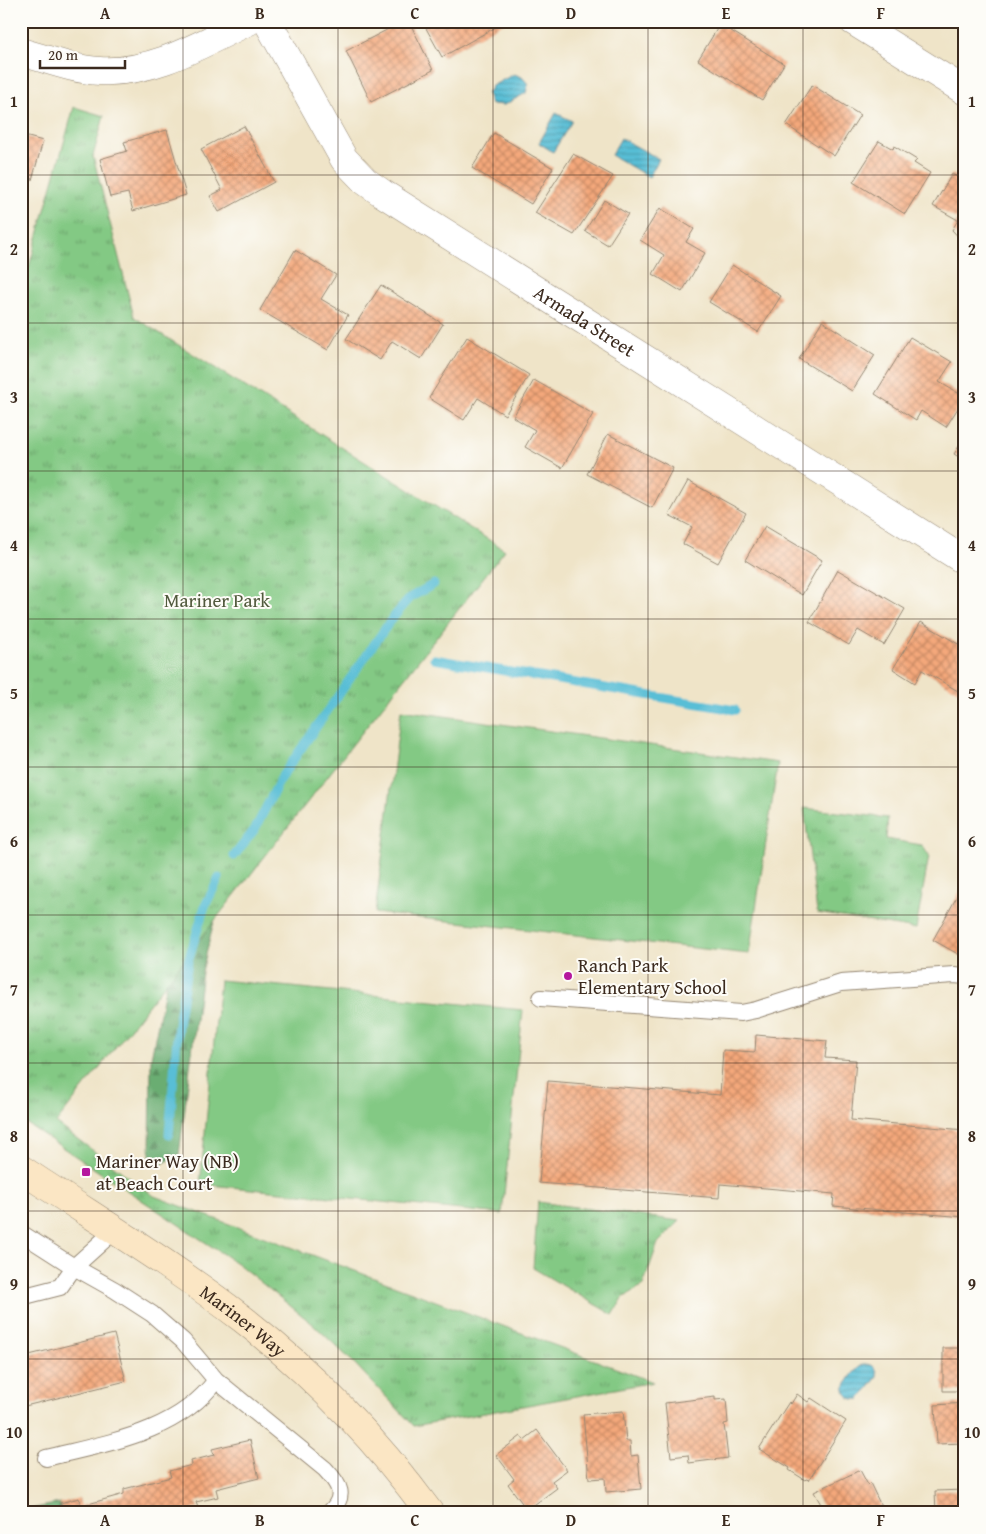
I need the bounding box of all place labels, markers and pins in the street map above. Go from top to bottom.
place label: Ranch Park Elementary School [578,951,727,1001]
marker: Ranch Park Elementary School [562,970,574,982]
place label: Mariner Way (NB) at Beach Court [96,1147,239,1197]
marker: Mariner Way (NB) at Beach Court [80,1166,92,1178]

